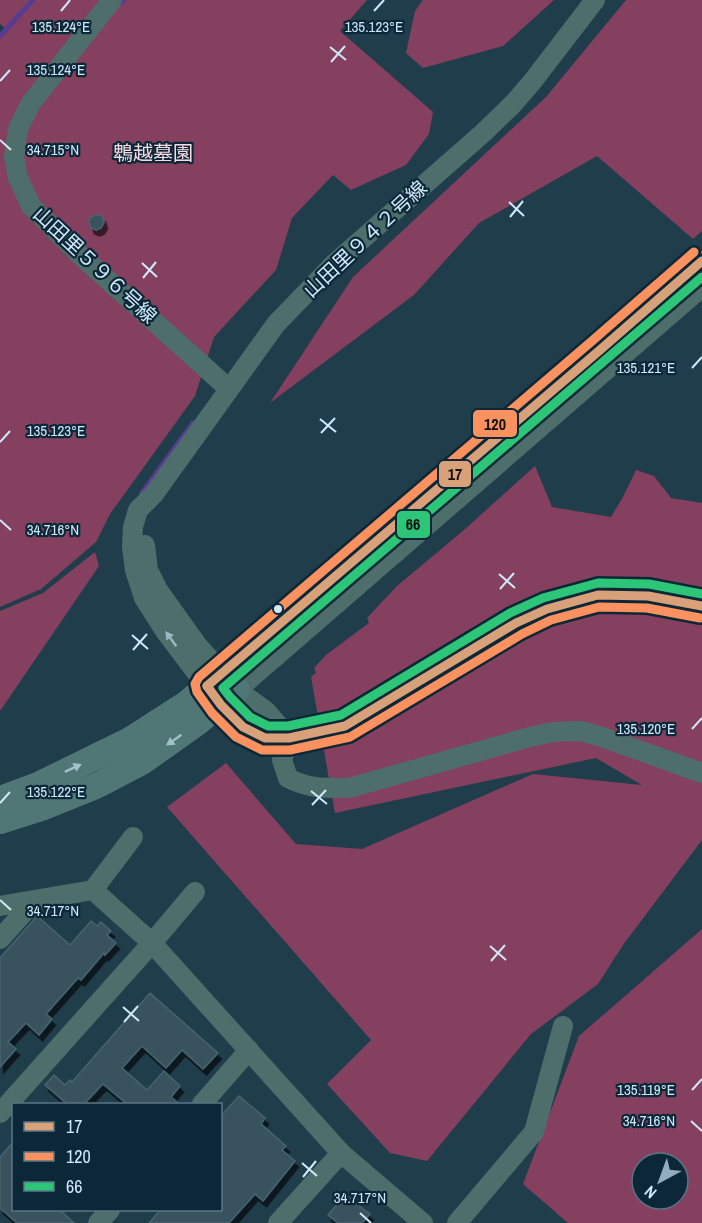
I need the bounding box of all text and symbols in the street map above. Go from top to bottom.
text: 135.124°E [32,16,90,37]
text: 135.123°E [345,16,403,37]
text: 135.124°E [27,59,85,80]
text: 34.715°N [27,139,79,160]
park label: 鵯越墓園 [113,139,193,166]
street label: 山田里９４２号線 [297,174,432,303]
street label: 山田里５９６号線 [28,200,163,329]
text: 135.121°E [617,357,675,378]
line badge: 120 [472,409,518,438]
text: 120 [484,413,506,435]
text: 135.123°E [27,420,85,441]
line badge: 17 [438,460,472,488]
text: 17 [448,463,462,485]
line badge: 66 [396,510,431,539]
text: 66 [406,513,420,535]
text: 34.716°N [27,519,79,540]
unlabelled marker [272,603,284,615]
one-way arrow [165,632,177,648]
text: 135.120°E [617,718,675,739]
one-way arrow [166,734,182,746]
one-way arrow [65,764,82,773]
text: 135.122°E [27,781,85,802]
text: 34.717°N [27,900,79,921]
text: 135.119°E [617,1079,675,1100]
legend [12,1103,222,1211]
text: 34.716°N [623,1110,675,1131]
text: 17 [66,1114,82,1139]
text: 120 [66,1144,91,1169]
north arrow [630,1151,690,1211]
text: 66 [66,1174,82,1199]
text: N [639,1181,661,1204]
text: 34.717°N [334,1187,386,1208]

